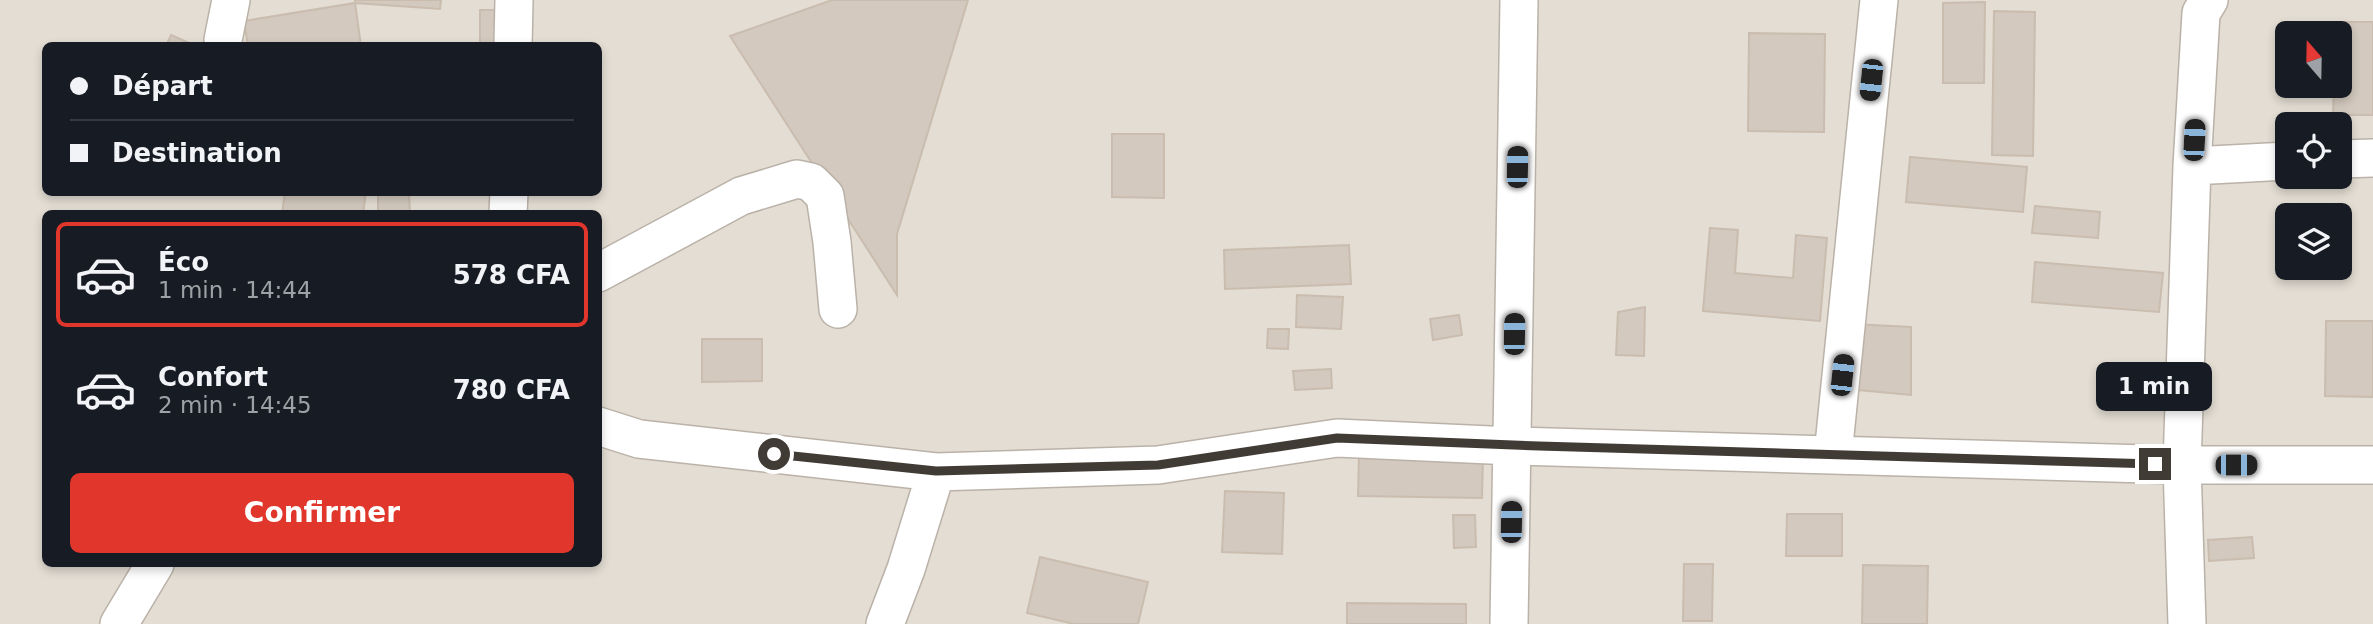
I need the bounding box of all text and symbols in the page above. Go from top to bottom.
north arrow [2275,21,2352,98]
map controls [2275,21,2352,280]
car [1859,58,1884,102]
text: Départ [112,71,213,101]
button: locate [2275,112,2352,189]
car [2183,118,2206,162]
text: Destination [112,138,282,168]
car [1507,146,1528,188]
button: layers [2275,203,2352,280]
icon: car [74,243,137,306]
text: Éco [158,247,209,277]
text: 578 CFA [453,260,570,290]
text: 1 min · 14:44 [158,277,312,303]
car [1504,313,1525,355]
car [1830,353,1855,397]
icon: car [74,358,137,421]
text: Confort [158,362,268,392]
callout: 1 min [2097,363,2213,412]
text: 1 min [2118,373,2190,399]
text: 780 CFA [453,375,570,405]
text: 2 min · 14:45 [158,392,312,418]
route start [758,438,790,470]
route end [2139,448,2171,480]
car [2216,455,2258,476]
button: Confirmer [70,473,574,553]
car [1501,501,1522,543]

